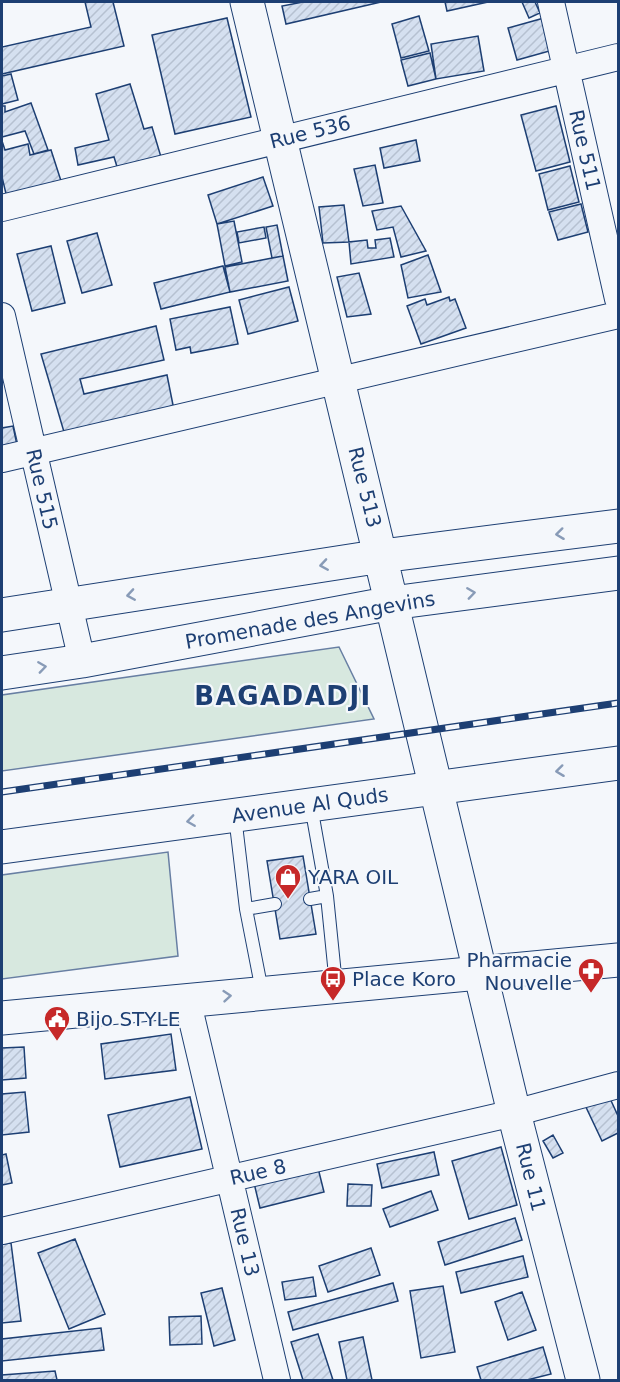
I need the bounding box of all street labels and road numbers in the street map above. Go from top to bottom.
street label: Rue 511 [564,107,606,193]
street label: Rue 536 [267,110,353,154]
street label: Rue 513 [343,444,387,530]
street label: Rue 515 [21,446,63,532]
street label: Promenade des Angevins [183,586,437,654]
street label: Avenue Al Quds [230,782,390,828]
street label: Rue 11 [511,1140,551,1214]
street label: Rue 8 [228,1154,288,1190]
street label: Rue 13 [225,1205,265,1279]

